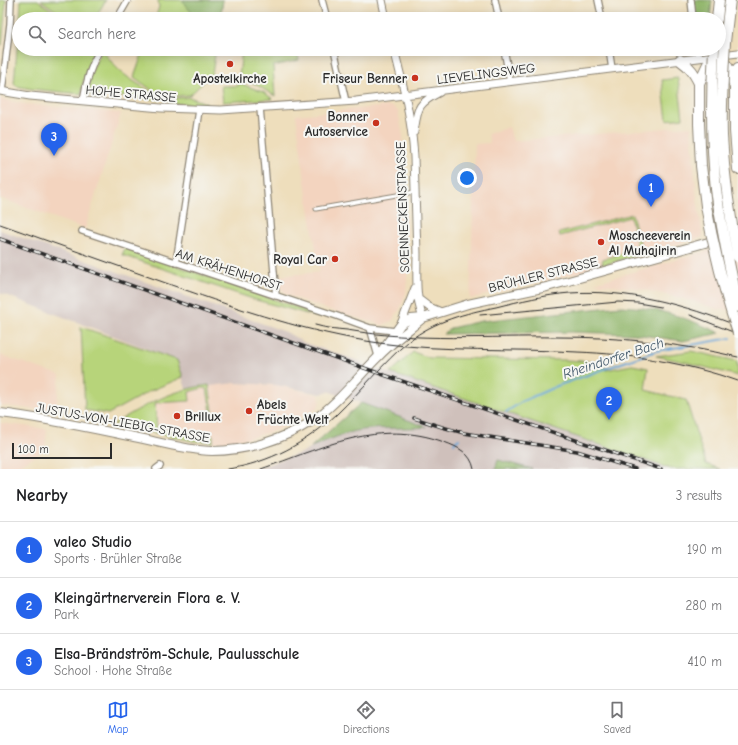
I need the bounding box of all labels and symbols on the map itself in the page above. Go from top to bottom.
marker: Apostelkirche [225,59,235,69]
street label: LIEVELINGSWEG [436,60,536,87]
place label: Apostelkirche [193,71,267,86]
place label: Friseur Benner [322,71,408,86]
marker: Friseur Benner [410,73,420,83]
street label: HOHE STRASSE [85,82,177,105]
place label: Bonner Autoservice [305,109,369,139]
marker: Bonner Autoservice [371,118,381,128]
pin: 3 [41,123,67,156]
street label: SOENNECKENSTRASSE [393,141,412,273]
your location [457,168,477,188]
pin: 1 [638,174,664,207]
place label: Moscheeverein Al Muhajirin [609,228,691,258]
marker: Moscheeverein Al Muhajirin [596,237,606,247]
street label: AM KRÄHENHORST [174,244,284,294]
place label: Royal Car [273,252,328,267]
street label: BRÜHLER STRASSE [487,253,599,295]
marker: Royal Car [330,254,340,264]
water label: Rheindorfer Bach [560,334,666,383]
pin: 2 [596,387,622,420]
place label: Abels Früchte Welt [257,397,329,427]
street label: JUSTUS-VON-LIEBIG-STRASSE [35,400,211,445]
marker: Abels Früchte Welt [244,406,254,416]
place label: Brillux [185,409,221,424]
marker: Brillux [172,411,182,421]
scale bar [12,441,112,460]

